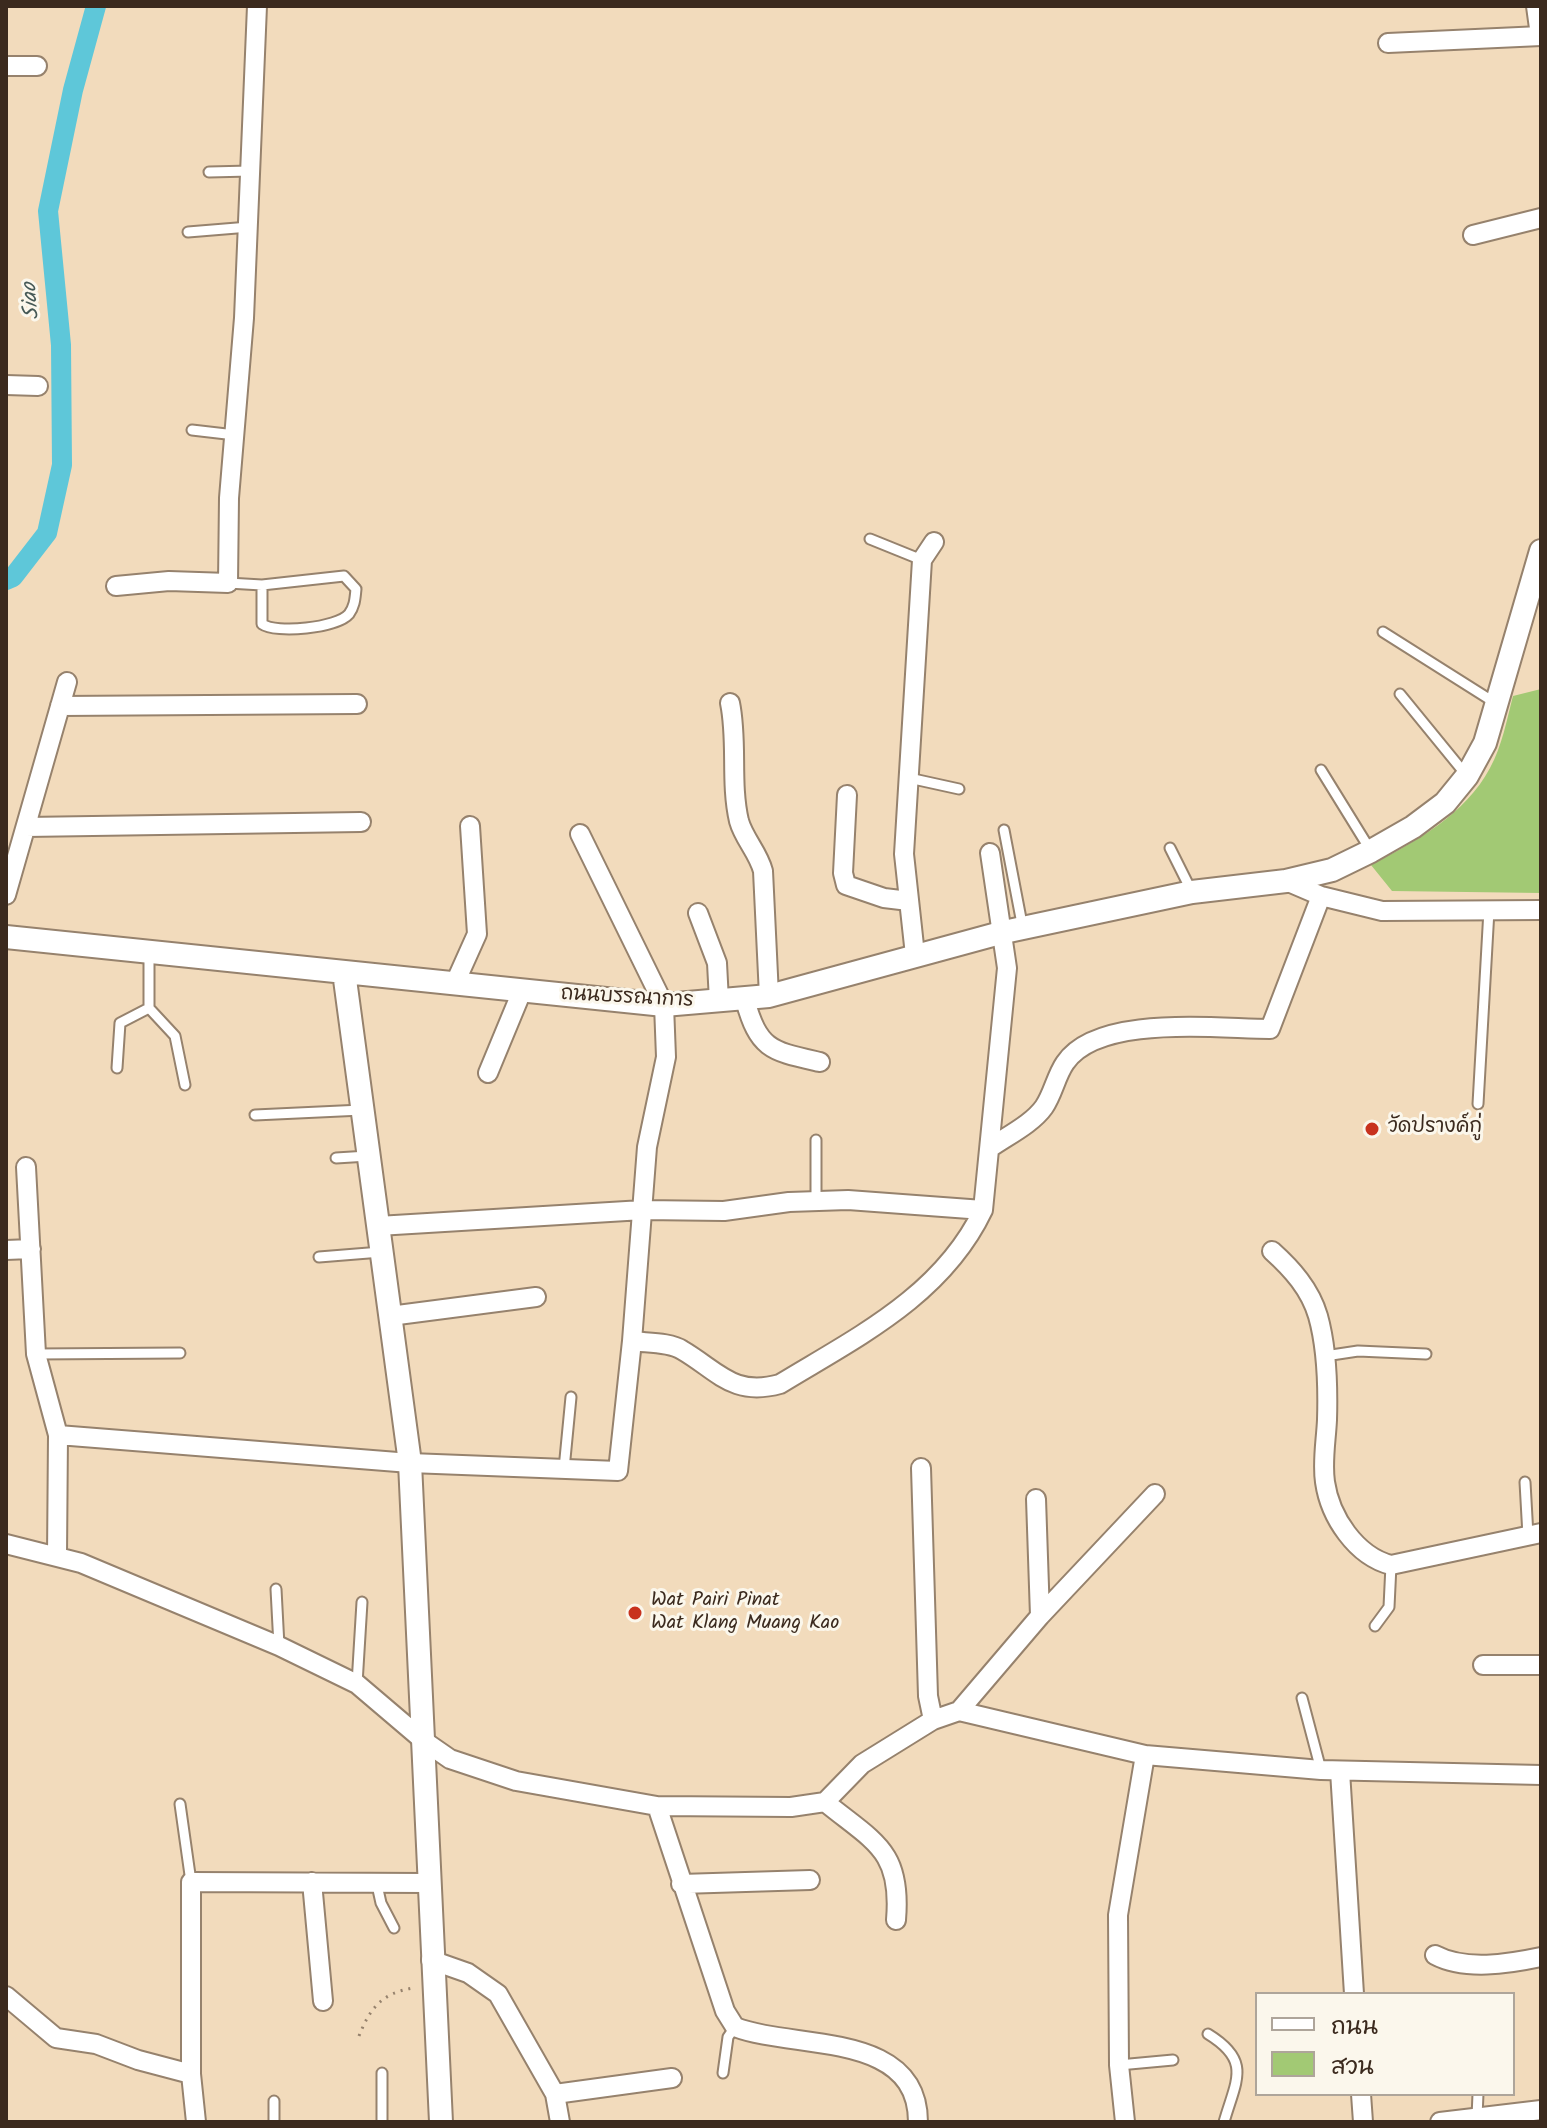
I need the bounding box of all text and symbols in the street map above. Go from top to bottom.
water label: Siao [18,281,48,321]
street label: ถนนบรรณาการ [560,984,694,1014]
place label: วัดปรางค์กู่ [1388,1117,1482,1141]
marker: วัดปรางค์กู่ [1363,1120,1381,1138]
place label: Wat Pairi Pinat Wat Klang Muang Kao [651,1590,839,1637]
marker: Wat Pairi Pinat Wat Klang Muang Kao [626,1604,644,1622]
legend [1255,1992,1515,2096]
text: ถนน [1331,2008,1378,2047]
text: สวน [1331,2048,1374,2087]

